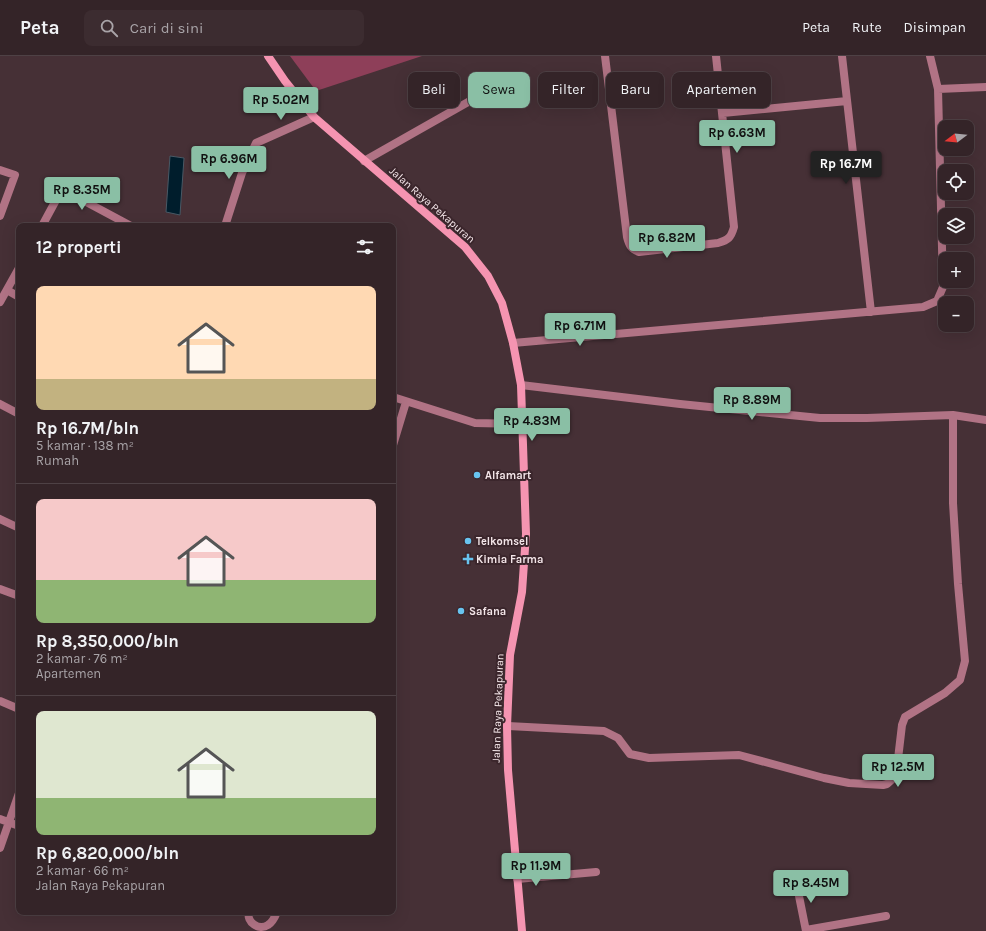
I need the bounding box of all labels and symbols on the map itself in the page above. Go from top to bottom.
pin: Rp 5.02M [240,87,322,121]
pin: Rp 6.63M [696,120,778,154]
north arrow [938,120,974,156]
pin: Rp 6.96M [188,146,270,180]
pin: Rp 16.7M [805,151,887,185]
street label: Jalan Raya Pekapuran [387,164,477,246]
pin: Rp 8.35M [41,177,123,211]
pin: Rp 6.82M [626,225,708,259]
pin: Rp 6.71M [539,313,621,347]
pin: Rp 8.89M [711,387,793,421]
pin: Rp 4.83M [491,408,573,442]
place label: Alfamart [485,469,532,482]
marker: Alfamart [472,470,482,480]
place label: Telkomsel [476,535,528,548]
marker: Telkomsel [463,536,473,546]
place label: Kimia Farma [476,553,543,566]
marker: Kimia Farma [463,554,473,564]
place label: Safana [469,605,506,618]
marker: Safana [456,606,466,616]
street label: Jalan Raya Pekapuran [490,653,506,763]
pin: Rp 12.5M [857,754,939,788]
pin: Rp 11.9M [495,853,577,887]
pin: Rp 8.45M [770,870,852,904]

